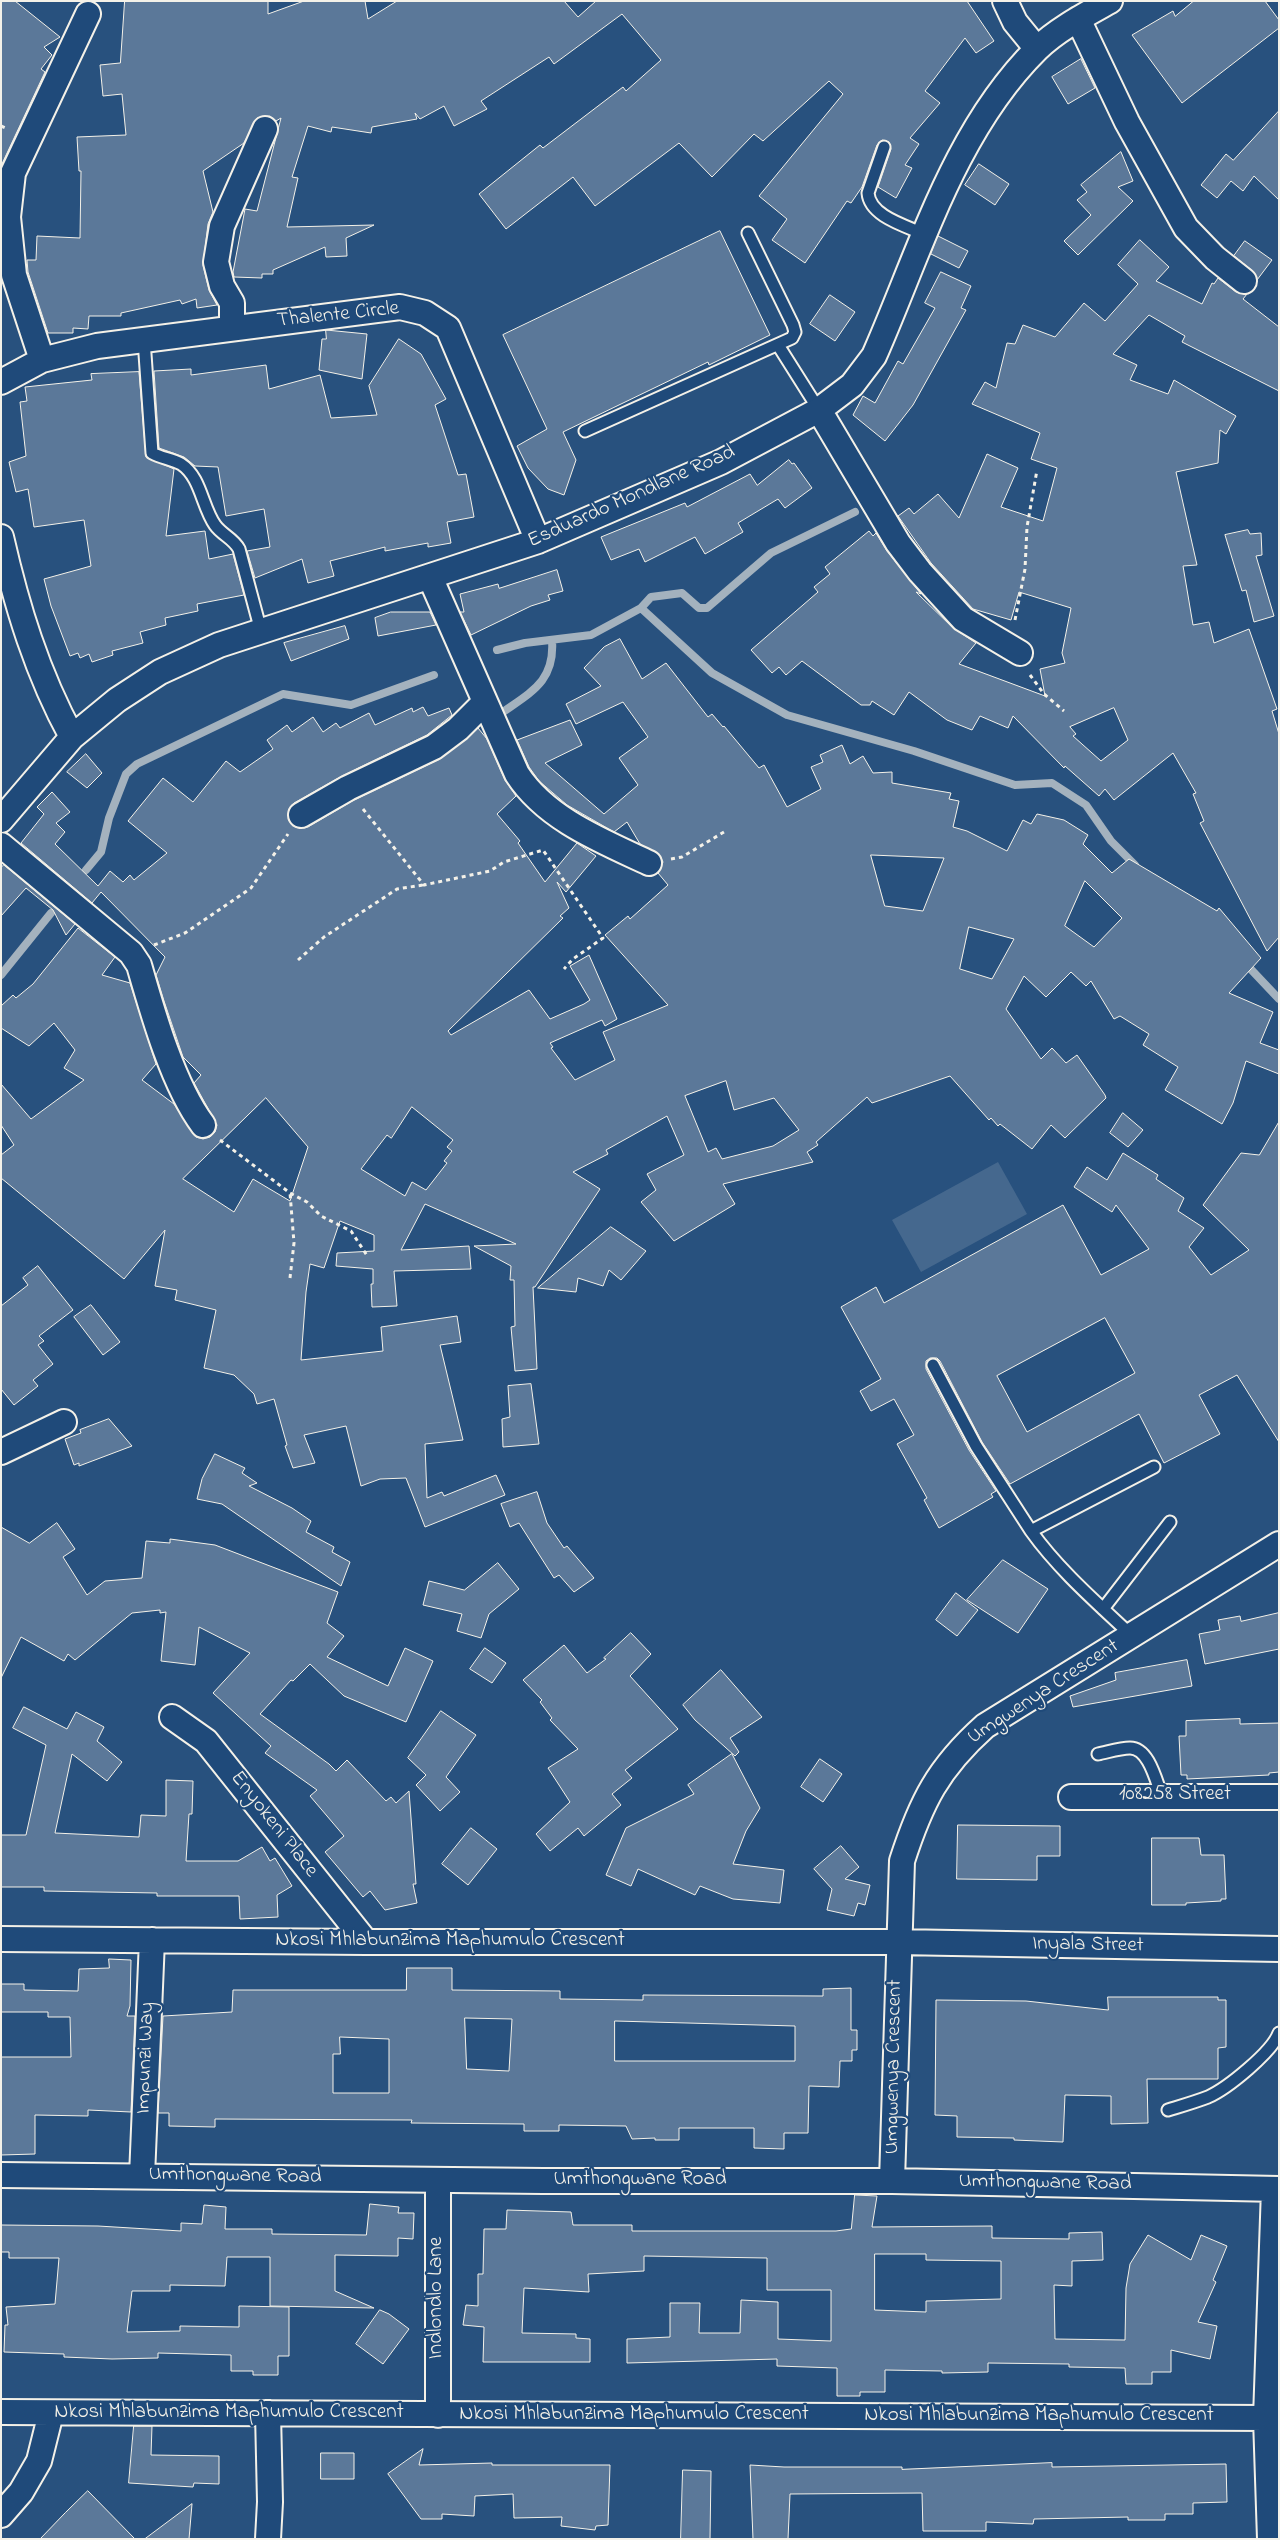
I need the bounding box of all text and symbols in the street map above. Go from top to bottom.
street label: Thalente Circle [276,297,400,335]
street label: Esduardo Mondlane Road [524,441,740,555]
street label: Umgwenya Crescent [964,1635,1124,1751]
street label: Enyokeni Place [224,1767,322,1883]
street label: 108258 Street [1119,1783,1231,1809]
street label: Nkosi Mhlabunzima Maphumulo Crescent [275,1929,625,1955]
street label: Inyala Street [1032,1932,1144,1960]
street label: Umgwenya Crescent [881,1979,909,2155]
street label: Impunzi Way [132,2002,162,2114]
street label: Umthongwane Road [148,2163,322,2191]
street label: Umthongwane Road [553,2168,727,2194]
street label: Umthongwane Road [958,2170,1132,2198]
street label: Indlondlo Lane [425,2237,451,2359]
street label: Nkosi Mhlabunzima Maphumulo Crescent [54,2401,404,2427]
street label: Nkosi Mhlabunzima Maphumulo Crescent [459,2403,809,2429]
street label: Nkosi Mhlabunzima Maphumulo Crescent [864,2404,1214,2430]

